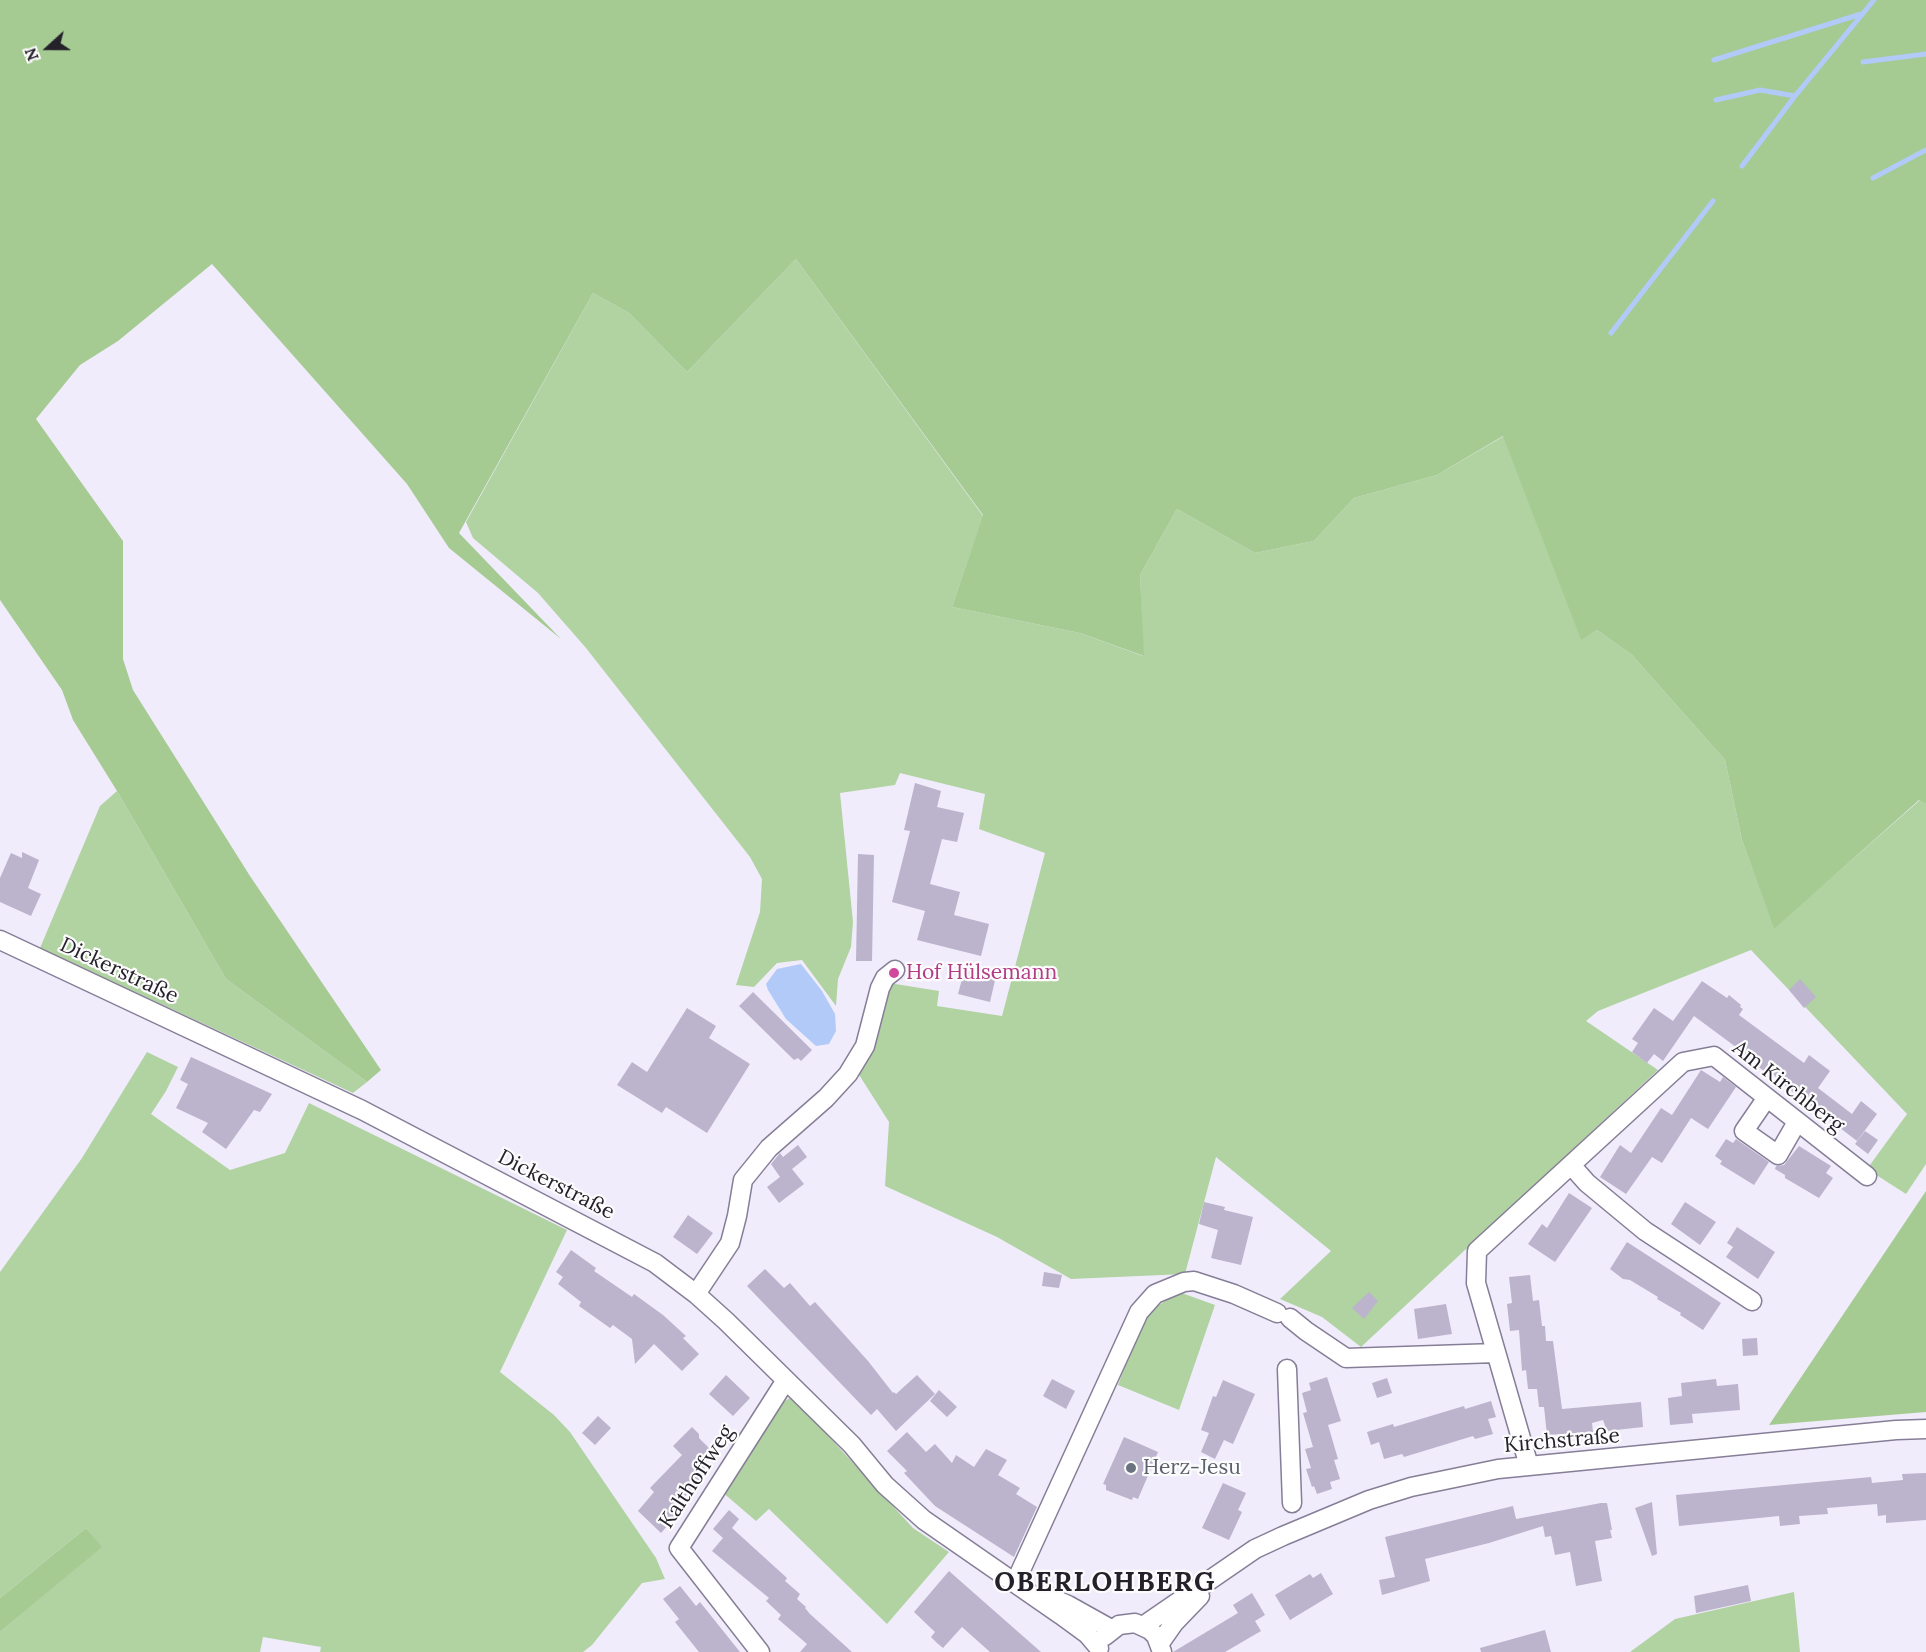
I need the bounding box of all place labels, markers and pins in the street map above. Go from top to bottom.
place label: Hof Hülsemann [906,960,1057,986]
marker: Hof Hülsemann [887,966,901,980]
place label: Herz-Jesu [1143,1455,1241,1481]
marker: Herz-Jesu [1124,1461,1138,1475]

